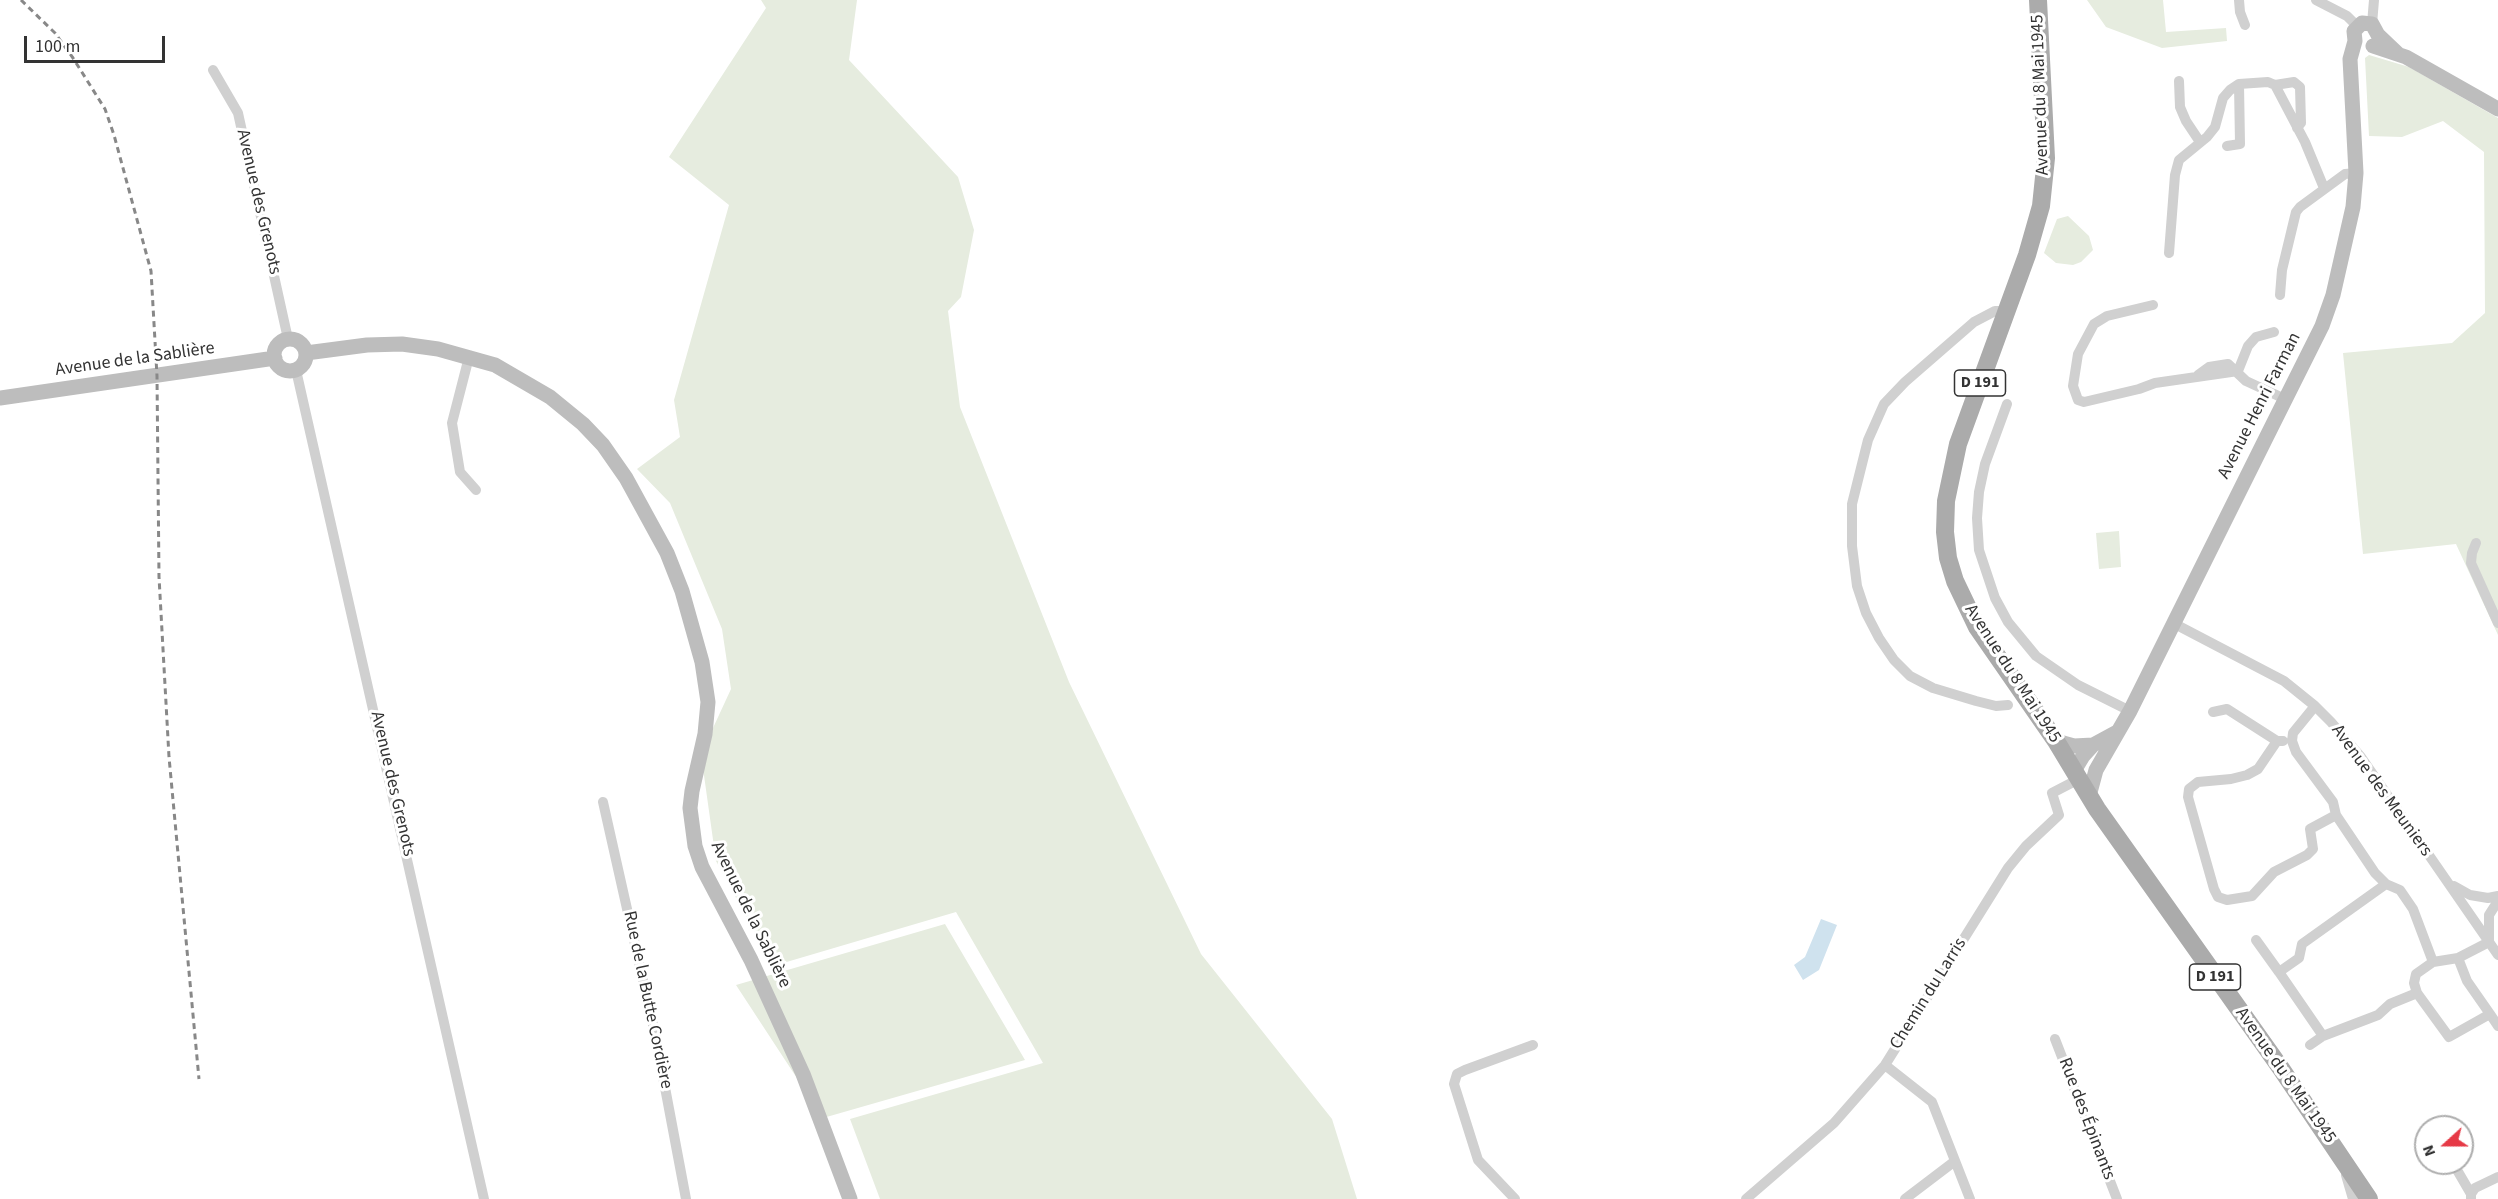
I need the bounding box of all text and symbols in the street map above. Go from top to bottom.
street label: Avenue du 8 Mai 1945 [2027,14,2055,176]
scale bar [27,24,168,62]
text: 100 m [35,34,80,59]
street label: Avenue des Grenots [231,127,285,277]
street label: Avenue Henri Farman [2214,329,2306,483]
street label: Avenue de la Sablière [54,338,216,382]
road number: D 191 [1954,370,2006,396]
street label: Avenue du 8 Mai 1945 [1959,601,2065,747]
street label: Avenue des Grenots [365,709,419,859]
street label: Avenue des Meuniers [2326,721,2436,861]
street label: Avenue de la Sablière [705,838,795,992]
street label: Rue de la Butte Cordière [618,909,676,1091]
street label: Chemin du Larris [1886,934,1972,1054]
road number: D 191 [2190,964,2240,990]
street label: Avenue du 8 Mai 1945 [2230,1004,2340,1148]
street label: Rue des Épinants [2053,1055,2119,1183]
north arrow [2414,1115,2474,1175]
text: N [2417,1142,2441,1160]

